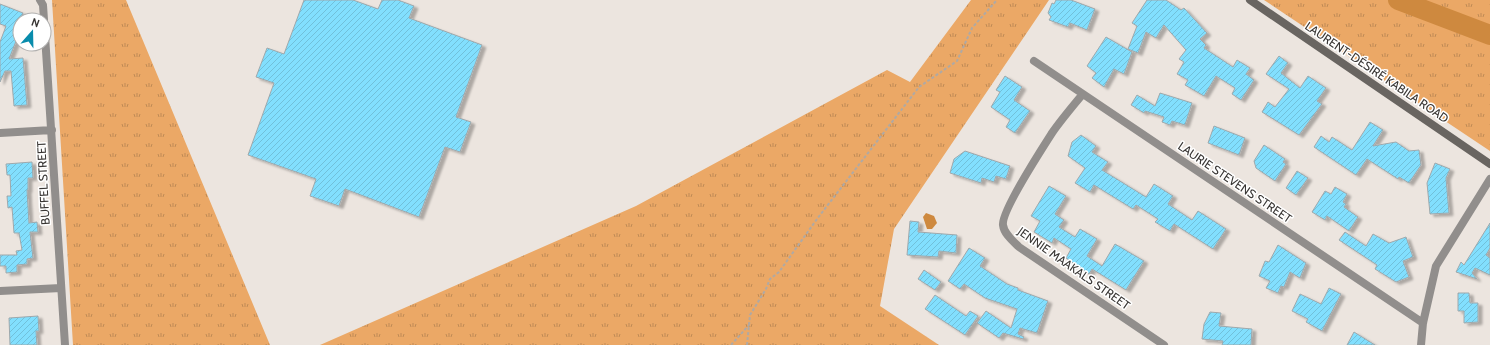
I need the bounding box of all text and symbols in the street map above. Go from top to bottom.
north arrow [12,12,52,52]
text: N [29,15,41,31]
street label: LAURENT-DÉSIRÉ KABILA ROAD [1302,18,1452,126]
street label: LAURIE STEVENS STREET [1175,138,1295,226]
street label: BUFFEL STREET [33,140,53,225]
street label: JENNIE MAAKALS STREET [1014,223,1134,313]

